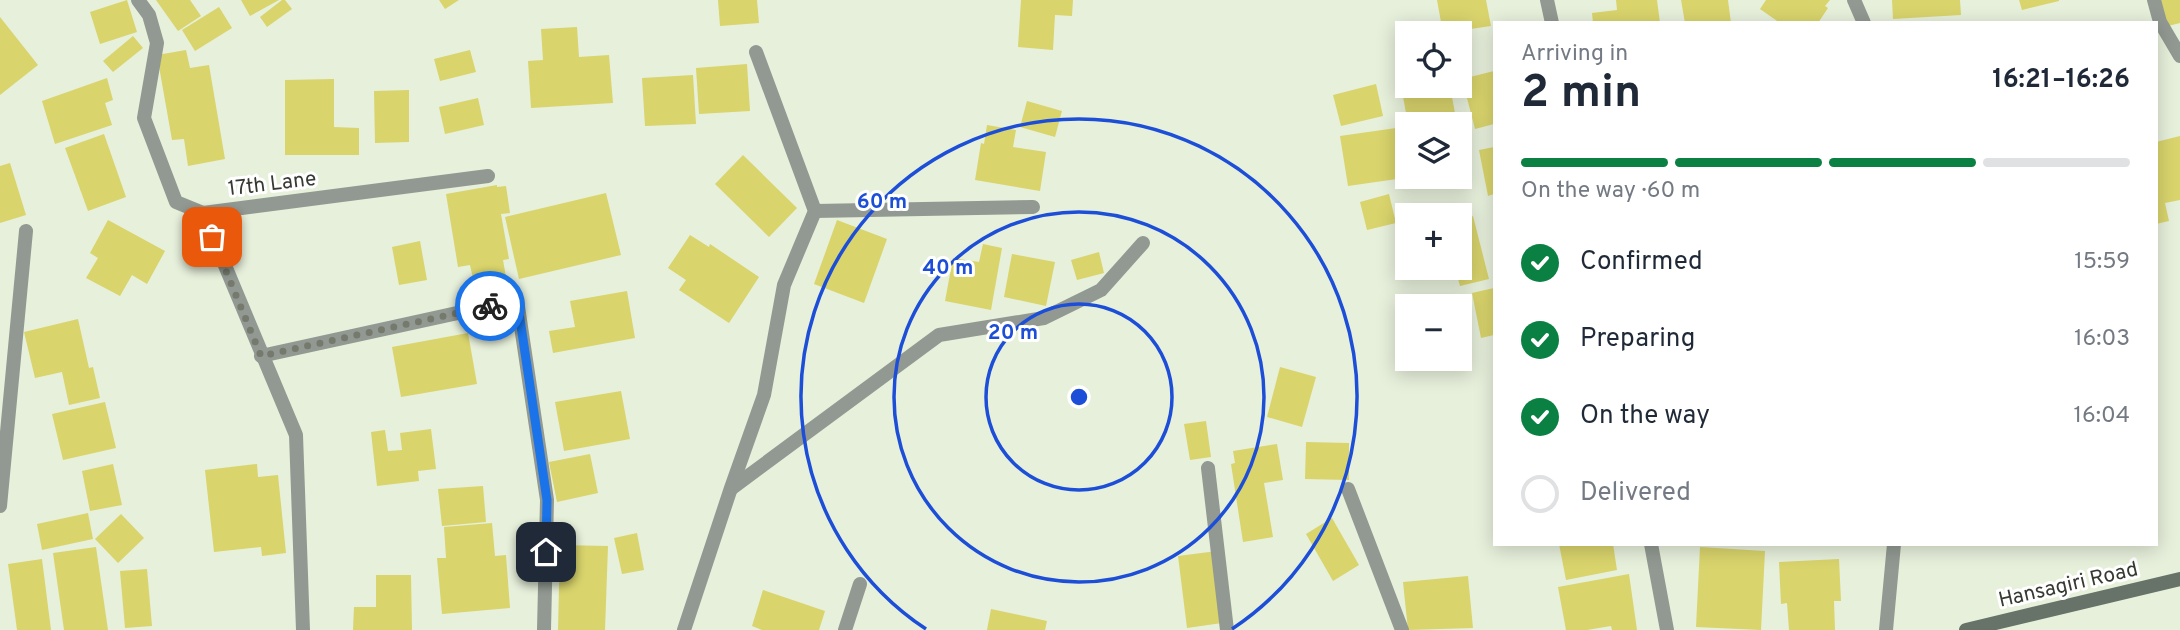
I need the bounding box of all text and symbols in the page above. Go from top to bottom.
map controls [1395,21,1472,371]
button: locate [1395,21,1472,98]
text: Arriving in [1521,40,1628,69]
text: 16:21–16:26 [1992,64,2130,97]
text: 2 min [1521,65,1641,124]
button: layers [1395,112,1472,189]
street label: 17th Lane [226,166,318,203]
text: On the way · 60 m [1521,177,1700,206]
text: 60 m [857,189,907,216]
button: + [1395,203,1472,280]
pin [182,207,242,267]
icon: bag [193,218,231,256]
icon: check [1521,244,1559,282]
text: Confirmed [1580,246,1703,279]
text: 15:59 [2074,248,2130,277]
text: 40 m [923,255,973,282]
courier [455,271,525,341]
icon: bike [471,287,509,325]
button: − [1395,294,1472,371]
text: 20 m [988,320,1038,347]
icon: check [1521,321,1559,359]
text: Preparing [1580,323,1695,356]
text: 16:03 [2074,325,2130,354]
centre of rings [1067,385,1091,409]
icon: check [1521,398,1559,436]
text: On the way [1580,400,1710,433]
text: 16:04 [2073,402,2130,431]
text: Delivered [1580,477,1691,510]
pin [516,522,576,582]
icon: home [527,533,565,571]
street label: Hansagiri Road [1996,556,2141,615]

